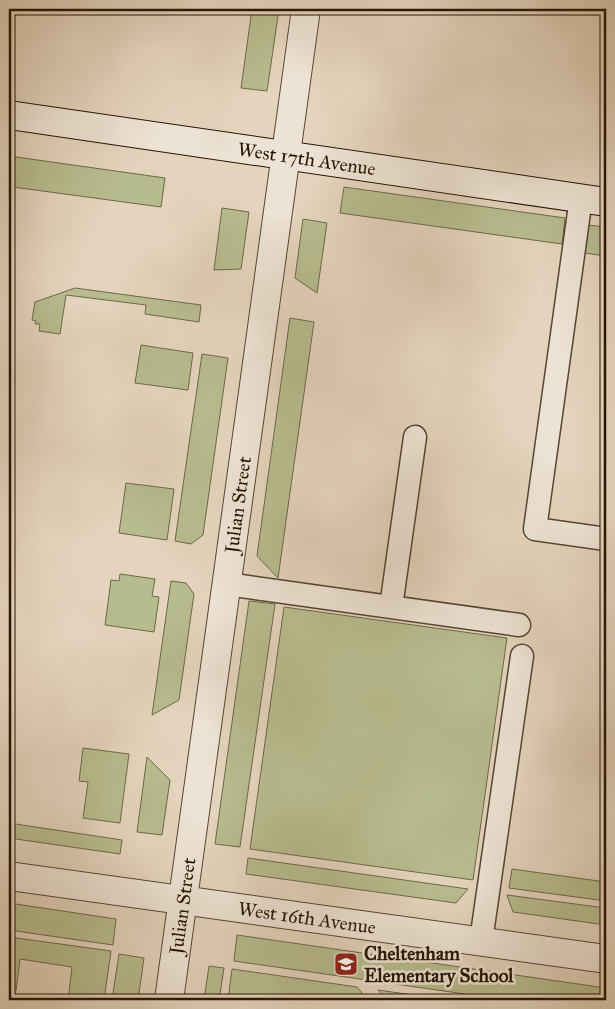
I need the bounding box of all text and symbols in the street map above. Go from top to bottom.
street label: West 17th Avenue [236,137,377,180]
street label: Julian Street [219,455,256,557]
street label: Julian Street [164,856,200,958]
street label: West 16th Avenue [237,897,377,938]
place label: Cheltenham Elementary School [364,942,514,988]
school or university icon: Cheltenham Elementary School [333,951,359,977]

